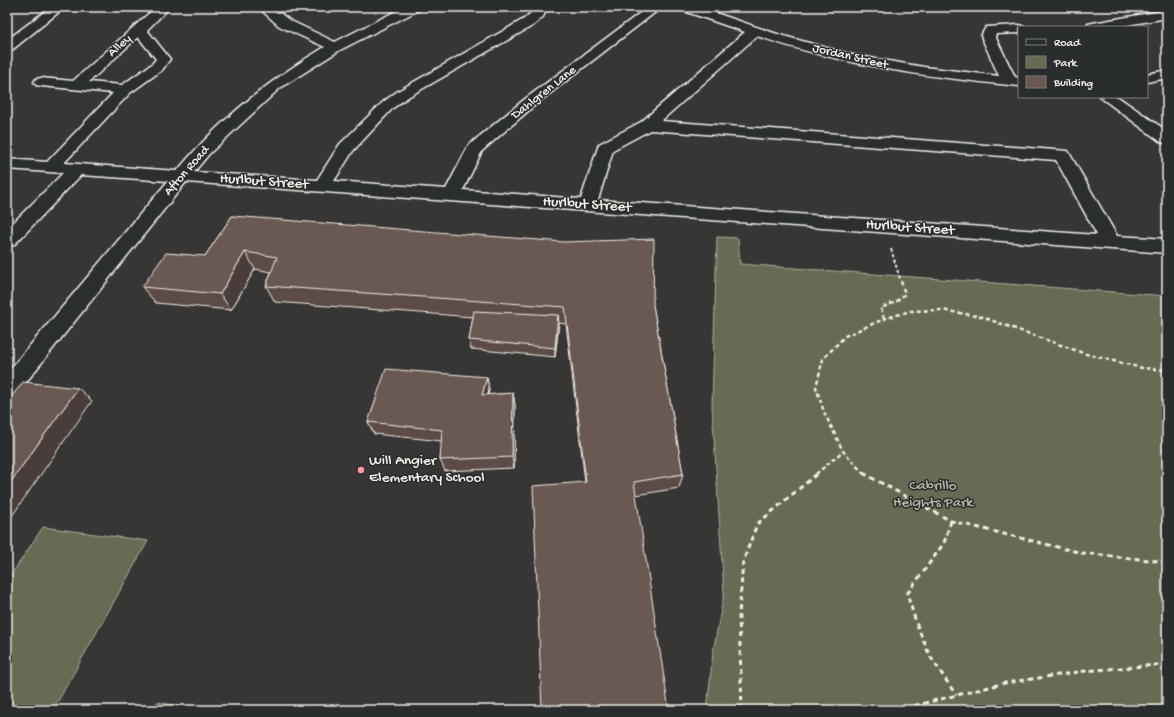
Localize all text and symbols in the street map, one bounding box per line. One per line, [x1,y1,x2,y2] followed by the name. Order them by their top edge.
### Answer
[1018,26,1148,98] legend
[105,31,135,60] street label: Alley
[1054,37,1081,51] text: Road
[811,41,891,73] street label: Jordan Street
[1053,57,1079,71] text: Park
[508,63,580,124] street label: Dahlgren Lane
[1053,77,1093,91] text: Building
[161,142,214,199] street label: Afton Road
[219,170,311,194] street label: Hurlbut Street
[542,193,634,217] street label: Hurlbut Street
[865,216,957,240] street label: Hurlbut Street
[369,452,485,487] place label: Will Angier Elementary School
[356,465,366,475] marker: Will Angier Elementary School
[893,477,974,512] park label: Cabrillo Heights Park

